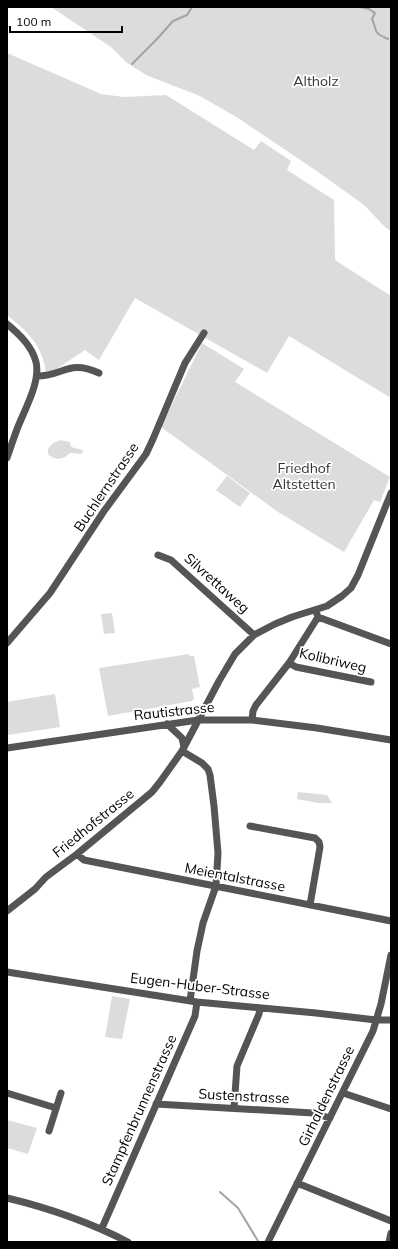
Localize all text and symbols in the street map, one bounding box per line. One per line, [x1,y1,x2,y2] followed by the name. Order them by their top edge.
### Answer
[10,8,122,34] scale bar
[16,14,51,29] text: 100 m
[293,72,339,90] park label: Altholz
[70,439,142,535] street label: Buchlernstrasse
[272,459,336,493] park label: Friedhof Altstetten
[181,549,253,617] street label: Silvrettaweg
[298,644,368,676] street label: Kolibriweg
[133,698,215,724] street label: Rautistrasse
[49,785,137,861] street label: Friedhofstrasse
[183,858,287,896] street label: Meientalstrasse
[129,969,271,1003] street label: Eugen-Huber-Strasse
[98,1032,180,1188] street label: Stampfenbrunnenstrasse
[294,1043,358,1149] street label: Girhaldenstrasse
[198,1085,290,1107] street label: Sustenstrasse

